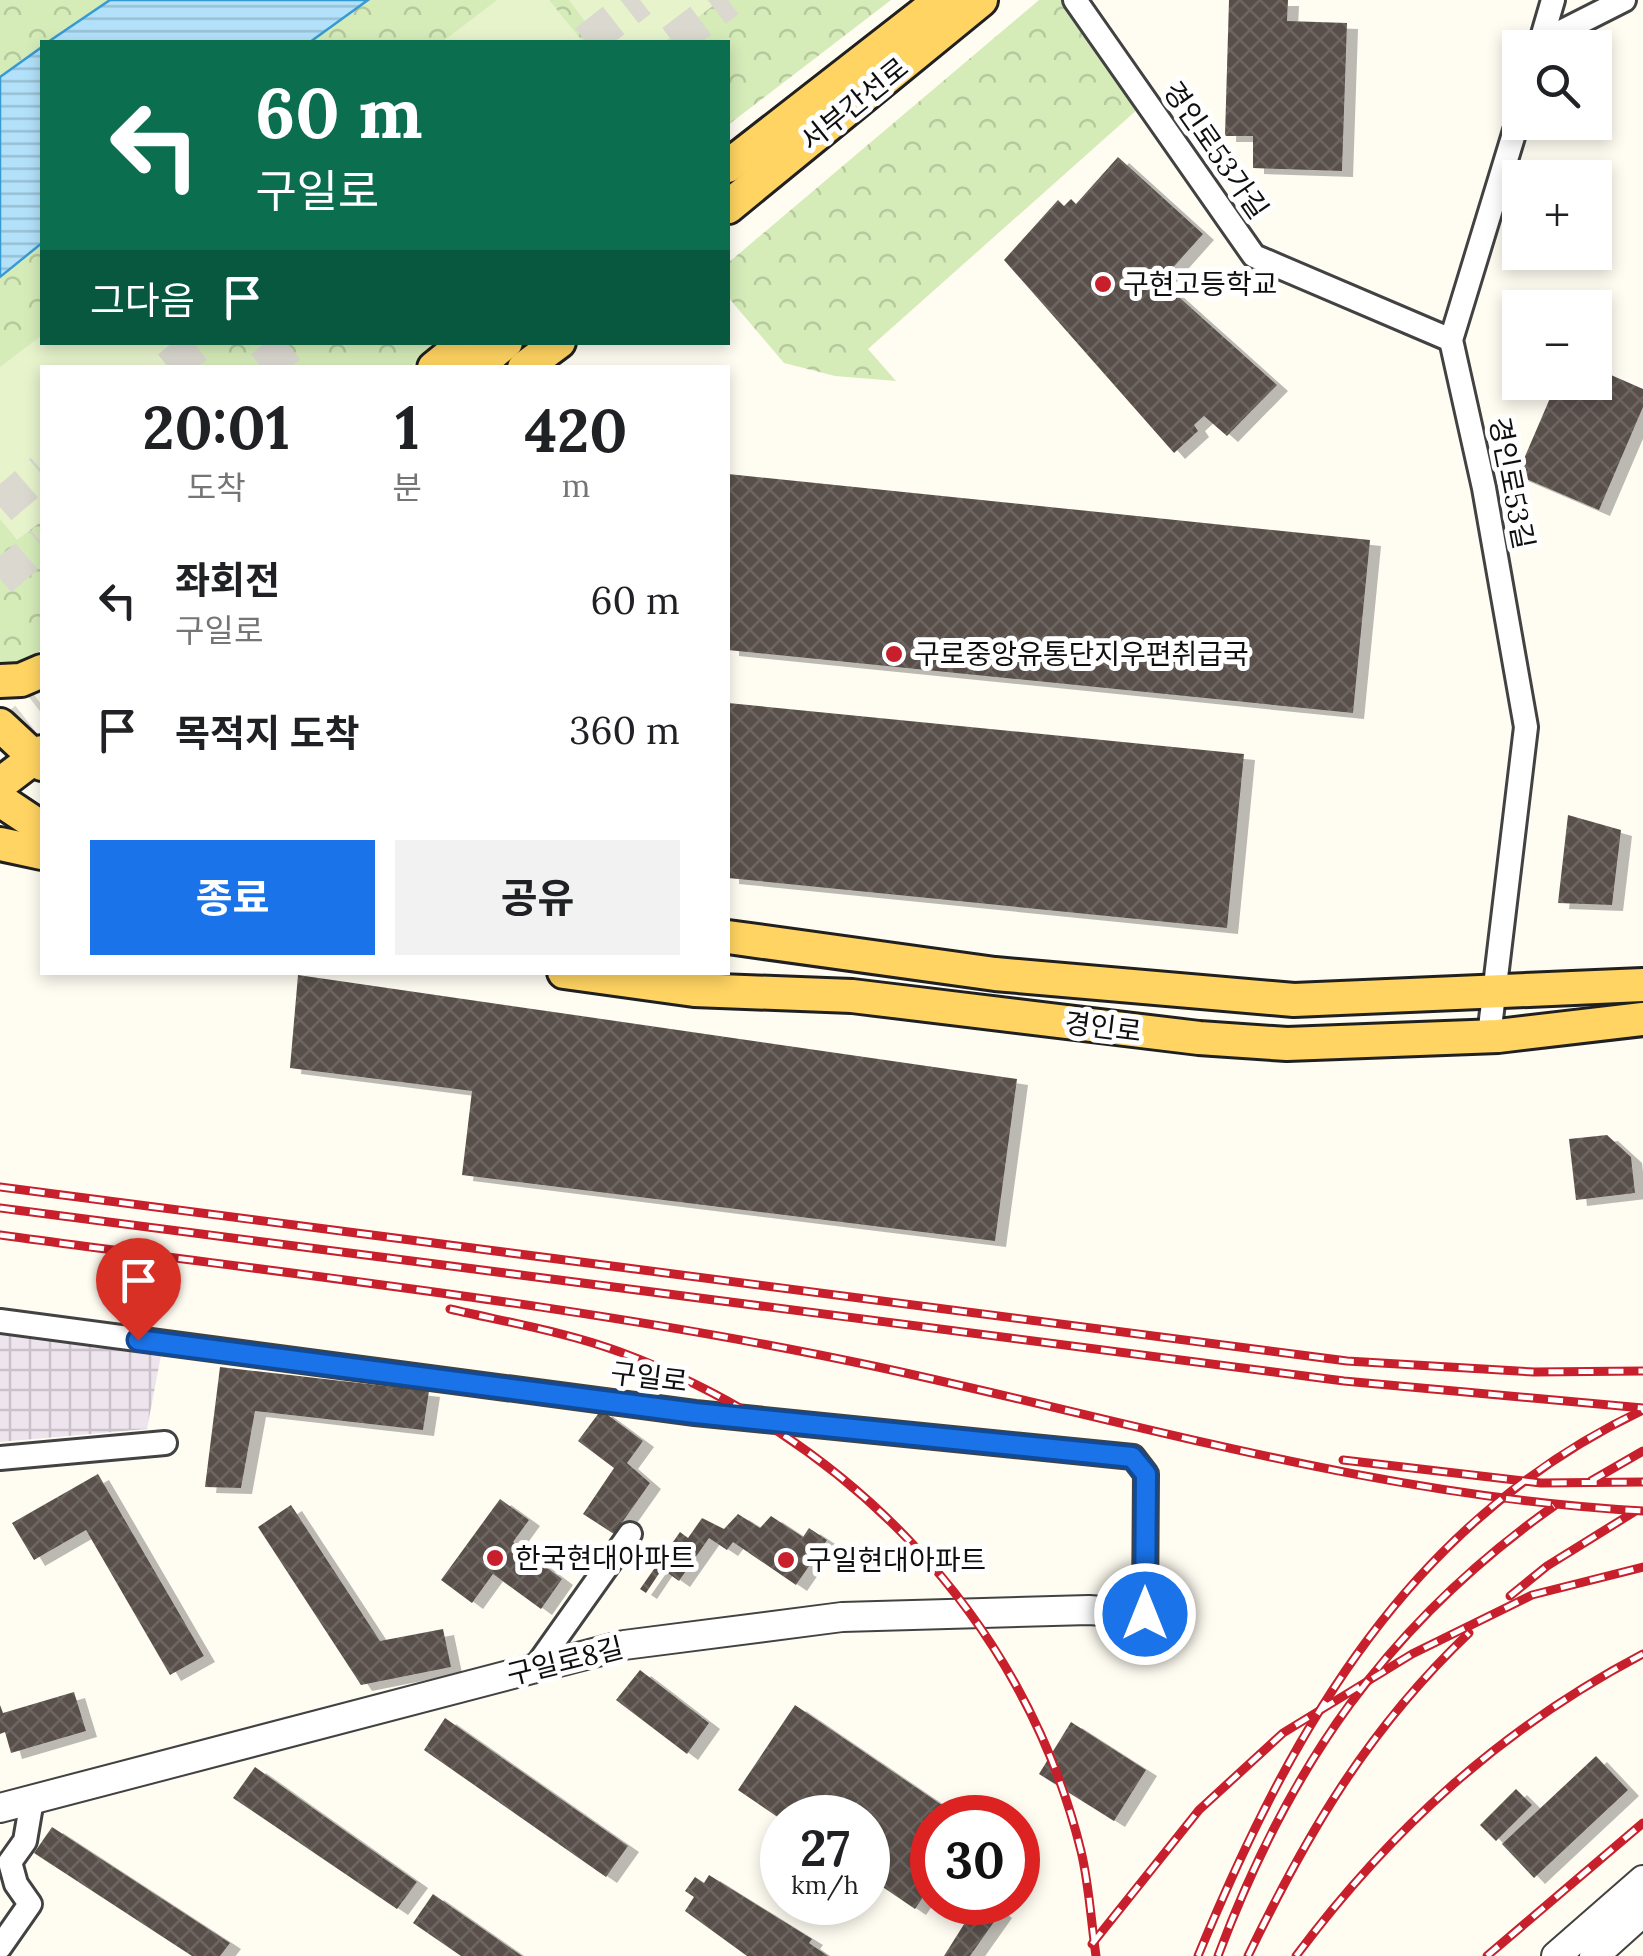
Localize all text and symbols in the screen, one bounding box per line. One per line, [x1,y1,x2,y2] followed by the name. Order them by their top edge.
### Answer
[1502,30,1612,400] map controls
[1502,30,1612,140] button: search
[793,49,915,159] street label: 서부간선로
[255,68,423,157] text: 60 m
[1155,74,1277,226] street label: 경인로53가길
[90,80,220,210] icon: left
[1502,160,1612,270] button: +
[255,162,379,219] text: 구일로
[1123,266,1278,302] place label: 구현고등학교
[215,270,270,325] icon: arrive
[1092,273,1114,295] marker: 구현고등학교
[90,276,195,324] text: 그다음
[1502,290,1612,400] button: −
[142,389,290,465] text: 20:01
[395,389,420,465] text: 1
[525,392,628,468] text: 420
[1482,414,1542,552] street label: 경인로53길
[562,465,590,506] text: m
[187,467,246,508] text: 도착
[393,467,422,508] text: 분
[175,556,280,604] text: 좌회전
[90,573,145,628] icon: left
[590,576,680,624] text: 60 m
[175,610,263,651] text: 구일로
[914,636,1249,672] place label: 구로중앙유통단지우편취급국
[883,643,905,665] marker: 구로중앙유통단지우편취급국
[90,703,145,758] icon: arrive
[569,706,680,754] text: 360 m
[175,709,360,757] text: 목적지 도착
[90,840,375,955] button: 종료
[395,840,680,955] button: 공유
[1062,1004,1144,1050] street label: 경인로
[96,1238,181,1341] pin
[111,1253,166,1308] icon: arrive
[608,1354,690,1400] street label: 구일로
[515,1540,695,1576] place label: 한국현대아파트
[806,1542,986,1578] place label: 구일현대아파트
[484,1547,506,1569] marker: 한국현대아파트
[775,1549,797,1571] marker: 구일현대아파트
[1093,1562,1197,1666] position arrow
[503,1629,627,1693] street label: 구일로8길
[910,1795,1040,1925] speed limit sign: 30
[800,1816,850,1880] text: 27
[791,1869,859,1901] text: km/h

